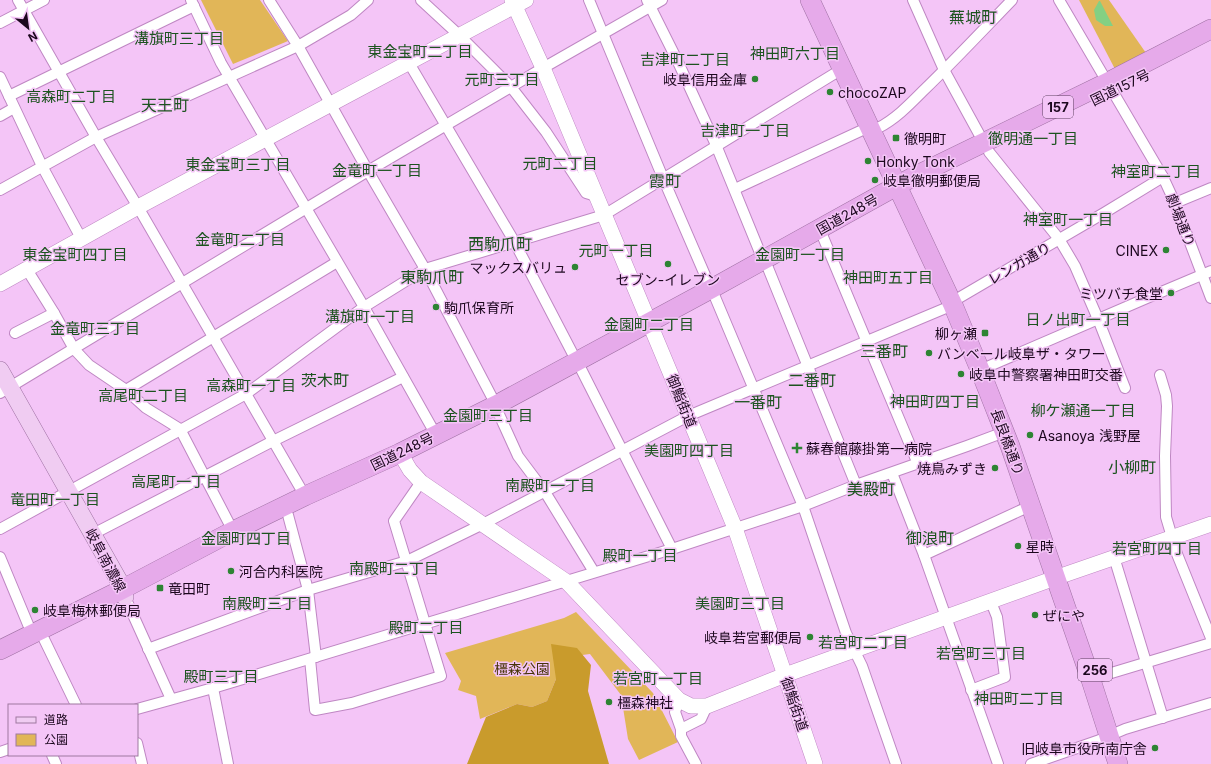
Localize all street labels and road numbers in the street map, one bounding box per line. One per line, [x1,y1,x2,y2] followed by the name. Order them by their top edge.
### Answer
[1087,65,1153,109] street label: 国道157号
[1043,96,1073,118] road number: 157
[813,190,881,238] street label: 国道248号
[1163,191,1199,249] street label: 劇場通り
[984,238,1054,288] street label: レンガ通り
[664,372,700,430] street label: 御鮨街道
[988,406,1028,478] street label: 長良橋通り
[368,428,436,474] street label: 国道248号
[82,525,130,595] street label: 岐阜南濃線
[1078,659,1112,681] road number: 256
[778,675,812,733] street label: 御鮨街道

